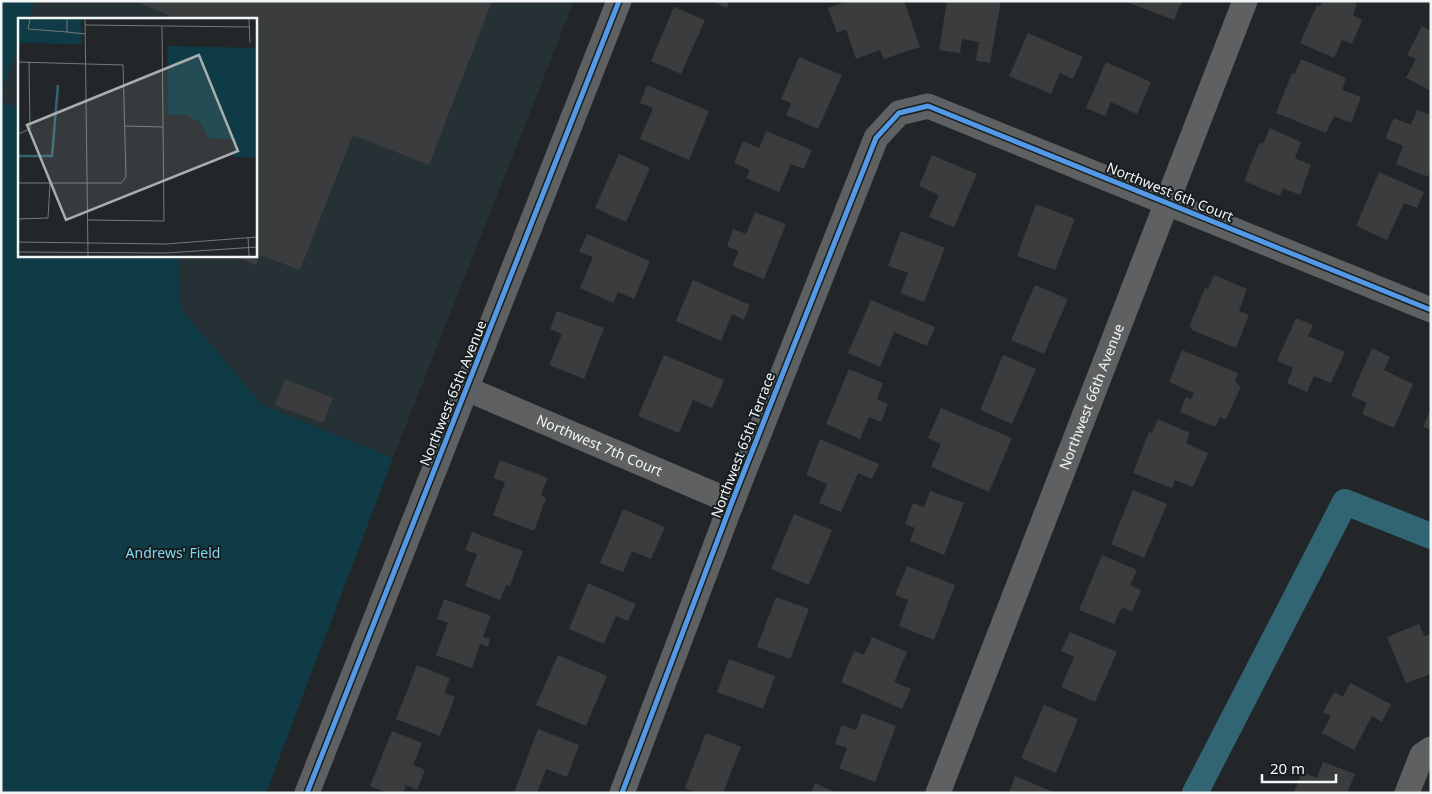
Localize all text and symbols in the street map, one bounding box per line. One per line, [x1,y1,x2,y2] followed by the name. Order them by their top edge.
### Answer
[18,18,256,256] inset map
[1104,157,1236,226] street label: Northwest 6th Court
[415,317,490,468] street label: Northwest 65th Avenue
[1054,320,1128,473] street label: Northwest 66th Avenue
[706,369,779,520] street label: Northwest 65th Terrace
[534,410,666,480] street label: Northwest 7th Court
[126,543,220,562] park label: Andrews' Field
[1262,752,1336,784] scale bar
[1270,758,1305,778] text: 20 m

